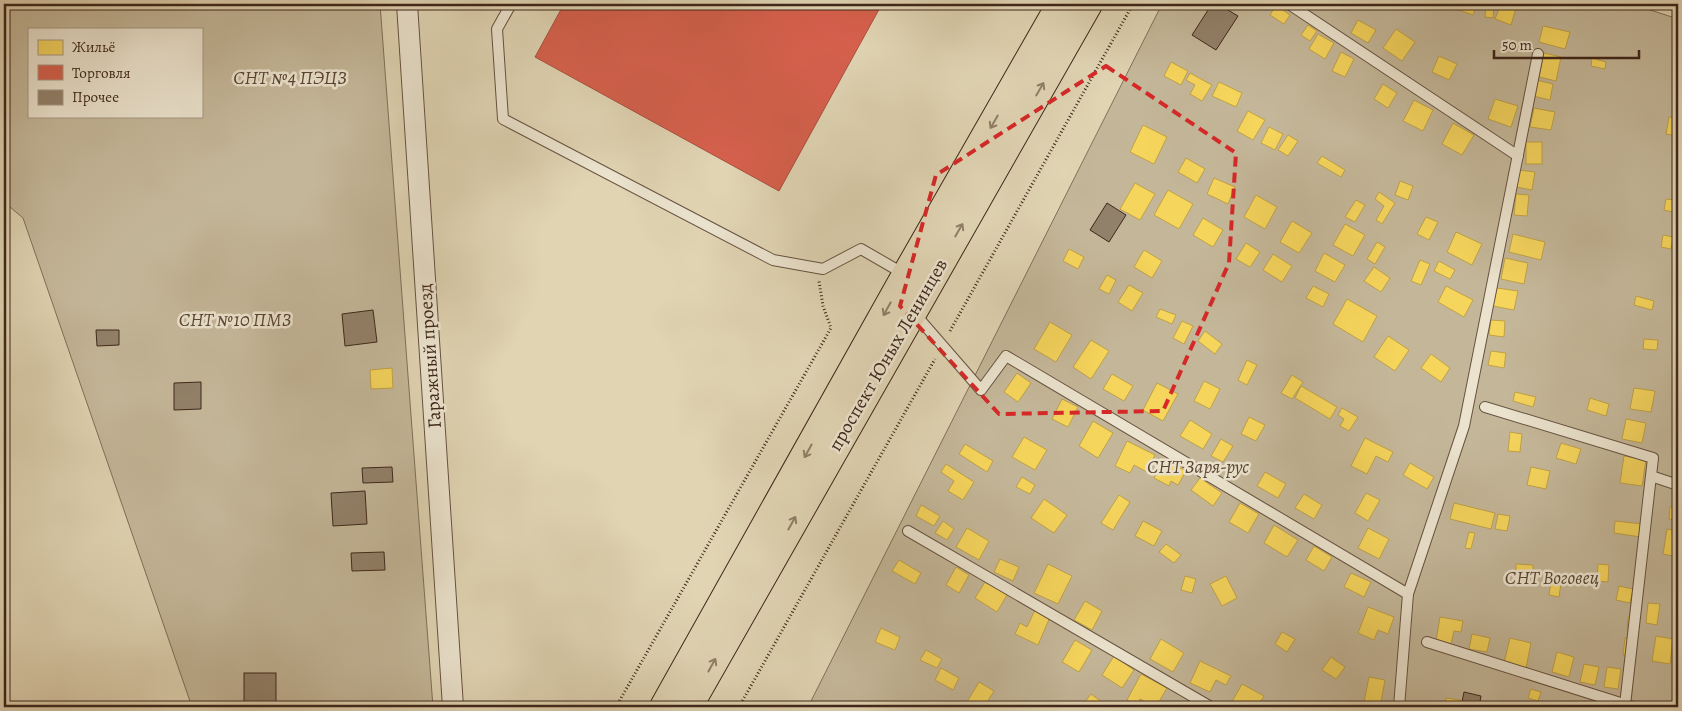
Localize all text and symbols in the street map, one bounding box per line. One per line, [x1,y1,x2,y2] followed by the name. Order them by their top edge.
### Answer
[28,28,202,118] legend
[1494,28,1640,60] scale bar
[1502,35,1532,55] text: 50 m
[72,37,115,57] text: Жильё
[72,63,130,83] text: Торговля
[233,65,347,91] park label: СНТ №4 ПЭЦЗ
[1035,82,1045,96] one-way arrow
[72,87,119,107] text: Прочее
[988,115,998,129] one-way arrow
[954,222,964,237] one-way arrow
[822,254,954,456] street label: проспект Юных Ленинцев
[412,283,448,429] street label: Гаражный проезд
[882,301,892,316] one-way arrow
[179,307,291,333] park label: СНТ №10 ПМЗ
[803,443,813,458] one-way arrow
[1147,454,1249,480] park label: СНТ Заря-рус
[787,516,797,531] one-way arrow
[1505,565,1599,591] park label: СНТ Воговец
[707,657,717,672] one-way arrow

